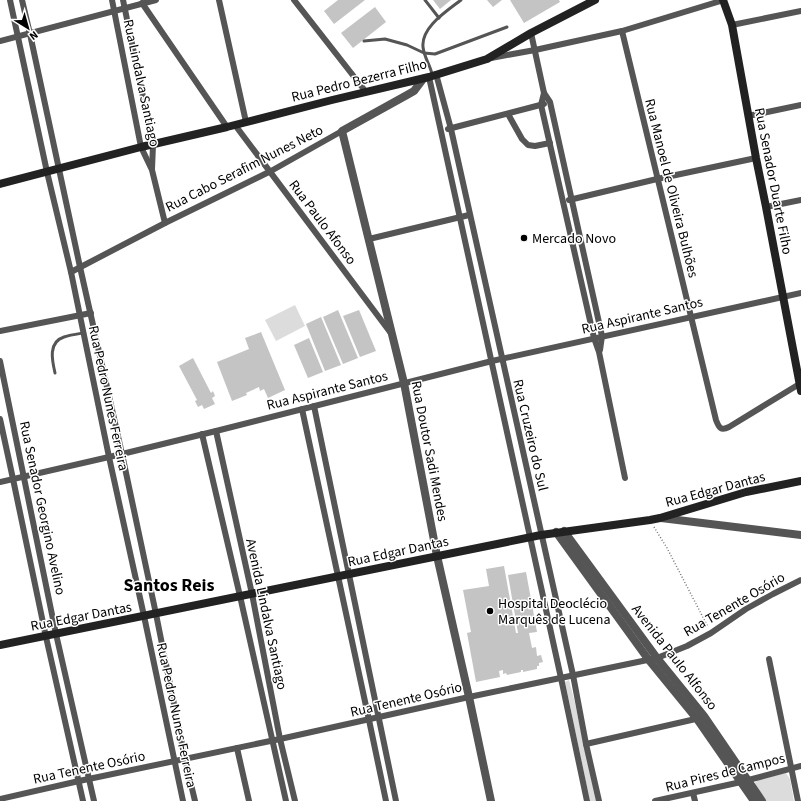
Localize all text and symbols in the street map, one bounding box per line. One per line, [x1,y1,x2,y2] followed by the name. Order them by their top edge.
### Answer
[8,8,48,48] north arrow
[118,18,164,149] street label: Rua Lindalva Santiago
[26,27,41,44] text: N
[289,54,429,108] street label: Rua Pedro Bezerra Filho
[639,97,703,280] street label: Rua Manoel de Oliveira Bulhões
[749,106,797,256] street label: Rua Senador Duarte Filho
[162,120,327,217] street label: Rua Cabo Serafim Nunes Neto
[284,176,361,269] street label: Rua Paulo Afonso
[532,229,616,249] place label: Mercado Novo
[519,233,529,243] marker: Mercado Novo
[580,292,705,340] street label: Rua Aspirante Santos
[83,324,133,473] street label: Rua Pedro Nunes Ferreira
[265,366,390,416] street label: Rua Aspirante Santos
[507,377,553,493] street label: Rua Cruzeiro do Sul
[406,379,452,523] street label: Rua Doutor Sadi Mendes
[14,419,70,597] street label: Rua Senador Georgino Avelino
[663,467,768,513] street label: Rua Edgar Dantas
[346,531,451,572] street label: Rua Edgar Dantas
[240,537,292,692] street label: Avenida Lindalva Santiago
[680,568,789,642] street label: Rua Tenente Osório
[124,573,214,598] district label: Santos Reis
[498,594,611,630] place label: Hospital Deoclécio Marquês de Lucena
[29,597,134,637] street label: Rua Edgar Dantas
[626,600,722,715] street label: Avenida Paulo Alfonso
[485,606,495,616] marker: Hospital Deoclécio Marquês de Lucena
[151,641,201,790] street label: Rua Pedro Nunes Ferreira
[348,677,464,723] street label: Rua Tenente Osório
[31,746,147,790] street label: Rua Tenente Osório
[663,748,787,797] street label: Rua Pires de Campos

